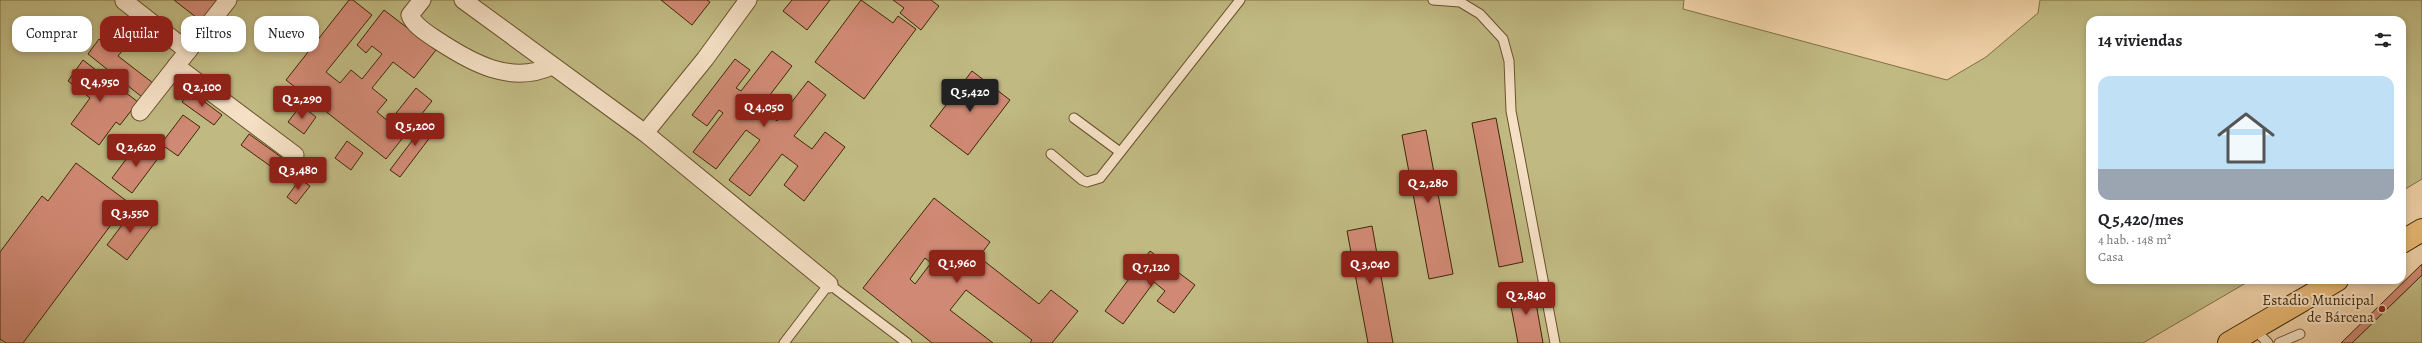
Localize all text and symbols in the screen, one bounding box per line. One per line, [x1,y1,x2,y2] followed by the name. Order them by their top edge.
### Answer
[12,16,92,52] chip: Comprar
[100,16,173,52] chip: Alquilar
[181,16,246,52] chip: Filtros
[254,16,319,52] chip: Nuevo
[2098,29,2183,52] text: 14 viviendas
[2372,29,2394,51] icon: filters
[63,69,137,103] pin: Q 4,950
[81,73,119,90] text: Q 4,950
[165,74,239,108] pin: Q 2,100
[183,78,221,95] text: Q 2,100
[933,79,1007,113] pin: Q 5,420
[950,83,990,100] text: Q 5,420
[265,86,339,120] pin: Q 2,290
[282,90,322,107] text: Q 2,290
[727,94,801,128] pin: Q 4,050
[744,98,784,115] text: Q 4,050
[2210,102,2282,174] icon: home
[378,113,452,147] pin: Q 5,200
[395,117,435,134] text: Q 5,200
[99,134,173,168] pin: Q 2,620
[116,138,156,155] text: Q 2,620
[261,157,335,191] pin: Q 3,480
[278,161,318,178] text: Q 3,480
[1391,170,1465,204] pin: Q 2,280
[1408,174,1448,191] text: Q 2,280
[93,200,167,234] pin: Q 3,550
[111,204,149,221] text: Q 3,550
[2098,208,2184,231] text: Q 5,420/mes
[2098,231,2171,248] text: 4 hab. · 148 m²
[2098,248,2123,265] text: Casa
[920,250,994,284] pin: Q 1,960
[1333,251,1407,285] pin: Q 3,040
[938,254,976,271] text: Q 1,960
[1114,254,1188,288] pin: Q 7,120
[1350,255,1390,272] text: Q 3,040
[1132,258,1170,275] text: Q 7,120
[1489,282,1563,316] pin: Q 2,840
[1506,286,1546,303] text: Q 2,840
[2262,290,2374,327] place label: Estadio Municipal de Bárcena
[2377,304,2387,314] marker: Estadio Municipal de Bárcena

